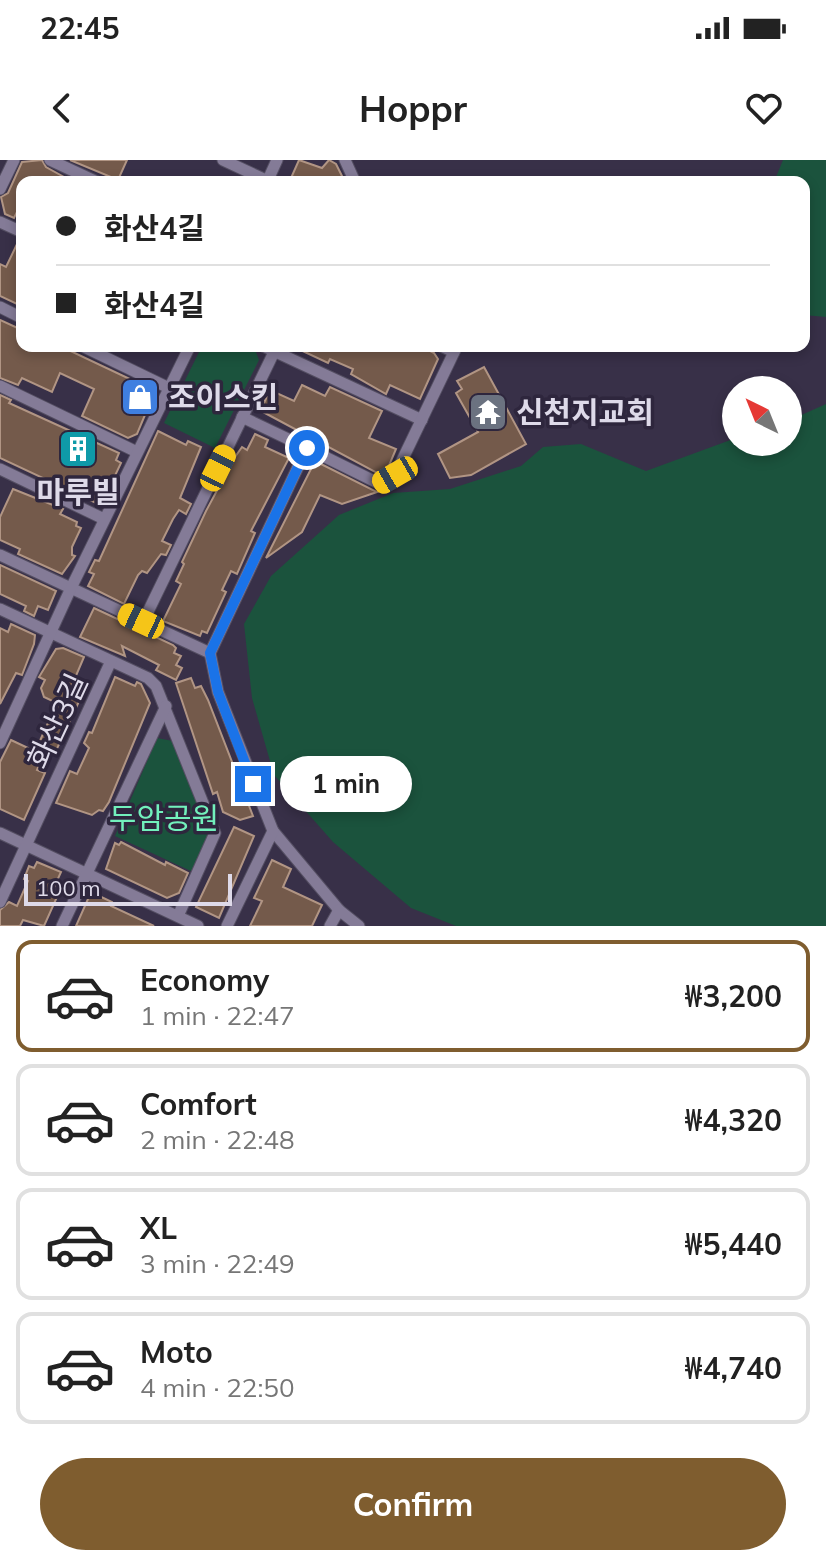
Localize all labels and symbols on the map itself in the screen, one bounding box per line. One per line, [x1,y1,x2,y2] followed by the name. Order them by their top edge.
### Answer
[119,376,161,418] shop icon: 조이스킨
[722,376,802,456] north arrow
[168,378,278,416] place label: 조이스킨
[467,391,509,433] temple icon: 신천지교회
[516,393,654,431] place label: 신천지교회
[57,428,99,470] building icon: 마루빌
[289,430,325,466] route start
[197,441,239,495] car
[368,453,422,497] car
[37,473,119,511] place label: 마루빌
[114,600,168,642] car
[18,667,96,775] street label: 화산3길
[281,756,413,812] callout: 1 min
[235,766,271,802] route end
[109,799,219,837] park label: 두암공원
[24,870,232,906] scale bar

